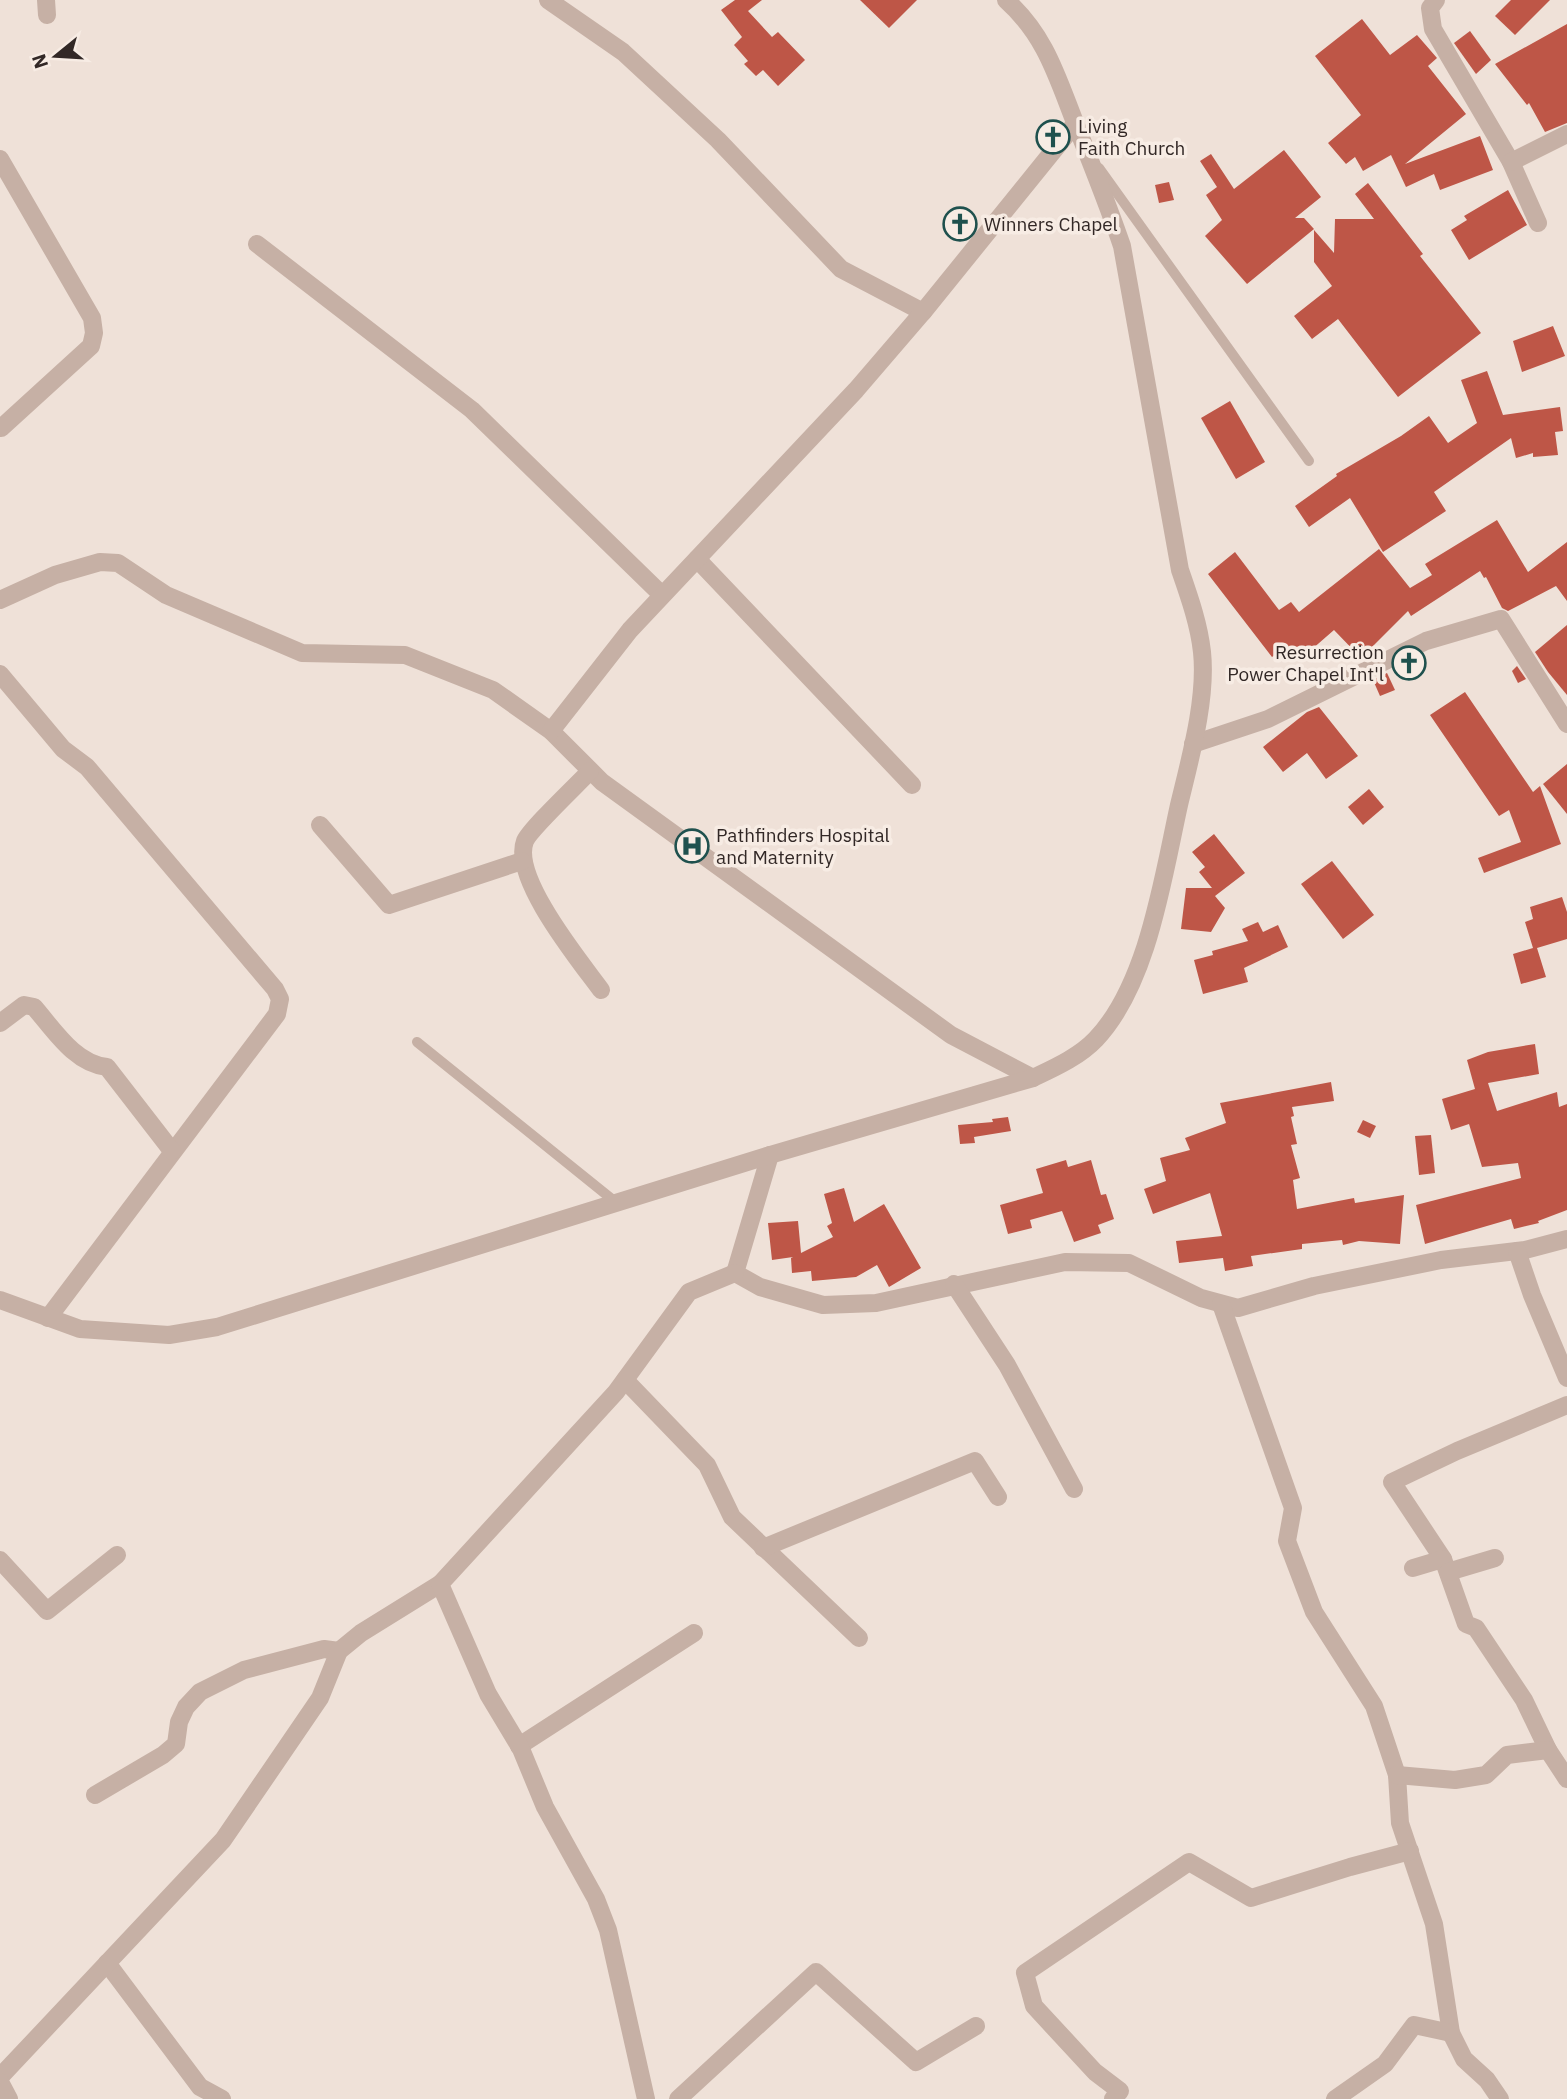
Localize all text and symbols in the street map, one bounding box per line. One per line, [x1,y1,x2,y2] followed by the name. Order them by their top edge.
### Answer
[21,21,91,91] north arrow
[26,51,53,72] text: N
[1078,114,1185,160] place label: Living Faith Church
[1034,118,1072,156] church icon: Living Faith Church
[941,205,979,243] church icon: Winners Chapel
[984,212,1118,236] place label: Winners Chapel
[1227,640,1384,686] place label: Resurrection Power Chapel Int'l
[1390,644,1428,682] church icon: Resurrection Power Chapel Int'l
[716,823,890,869] place label: Pathfinders Hospital and Maternity
[673,827,711,865] hospital icon: Pathfinders Hospital and Maternity

